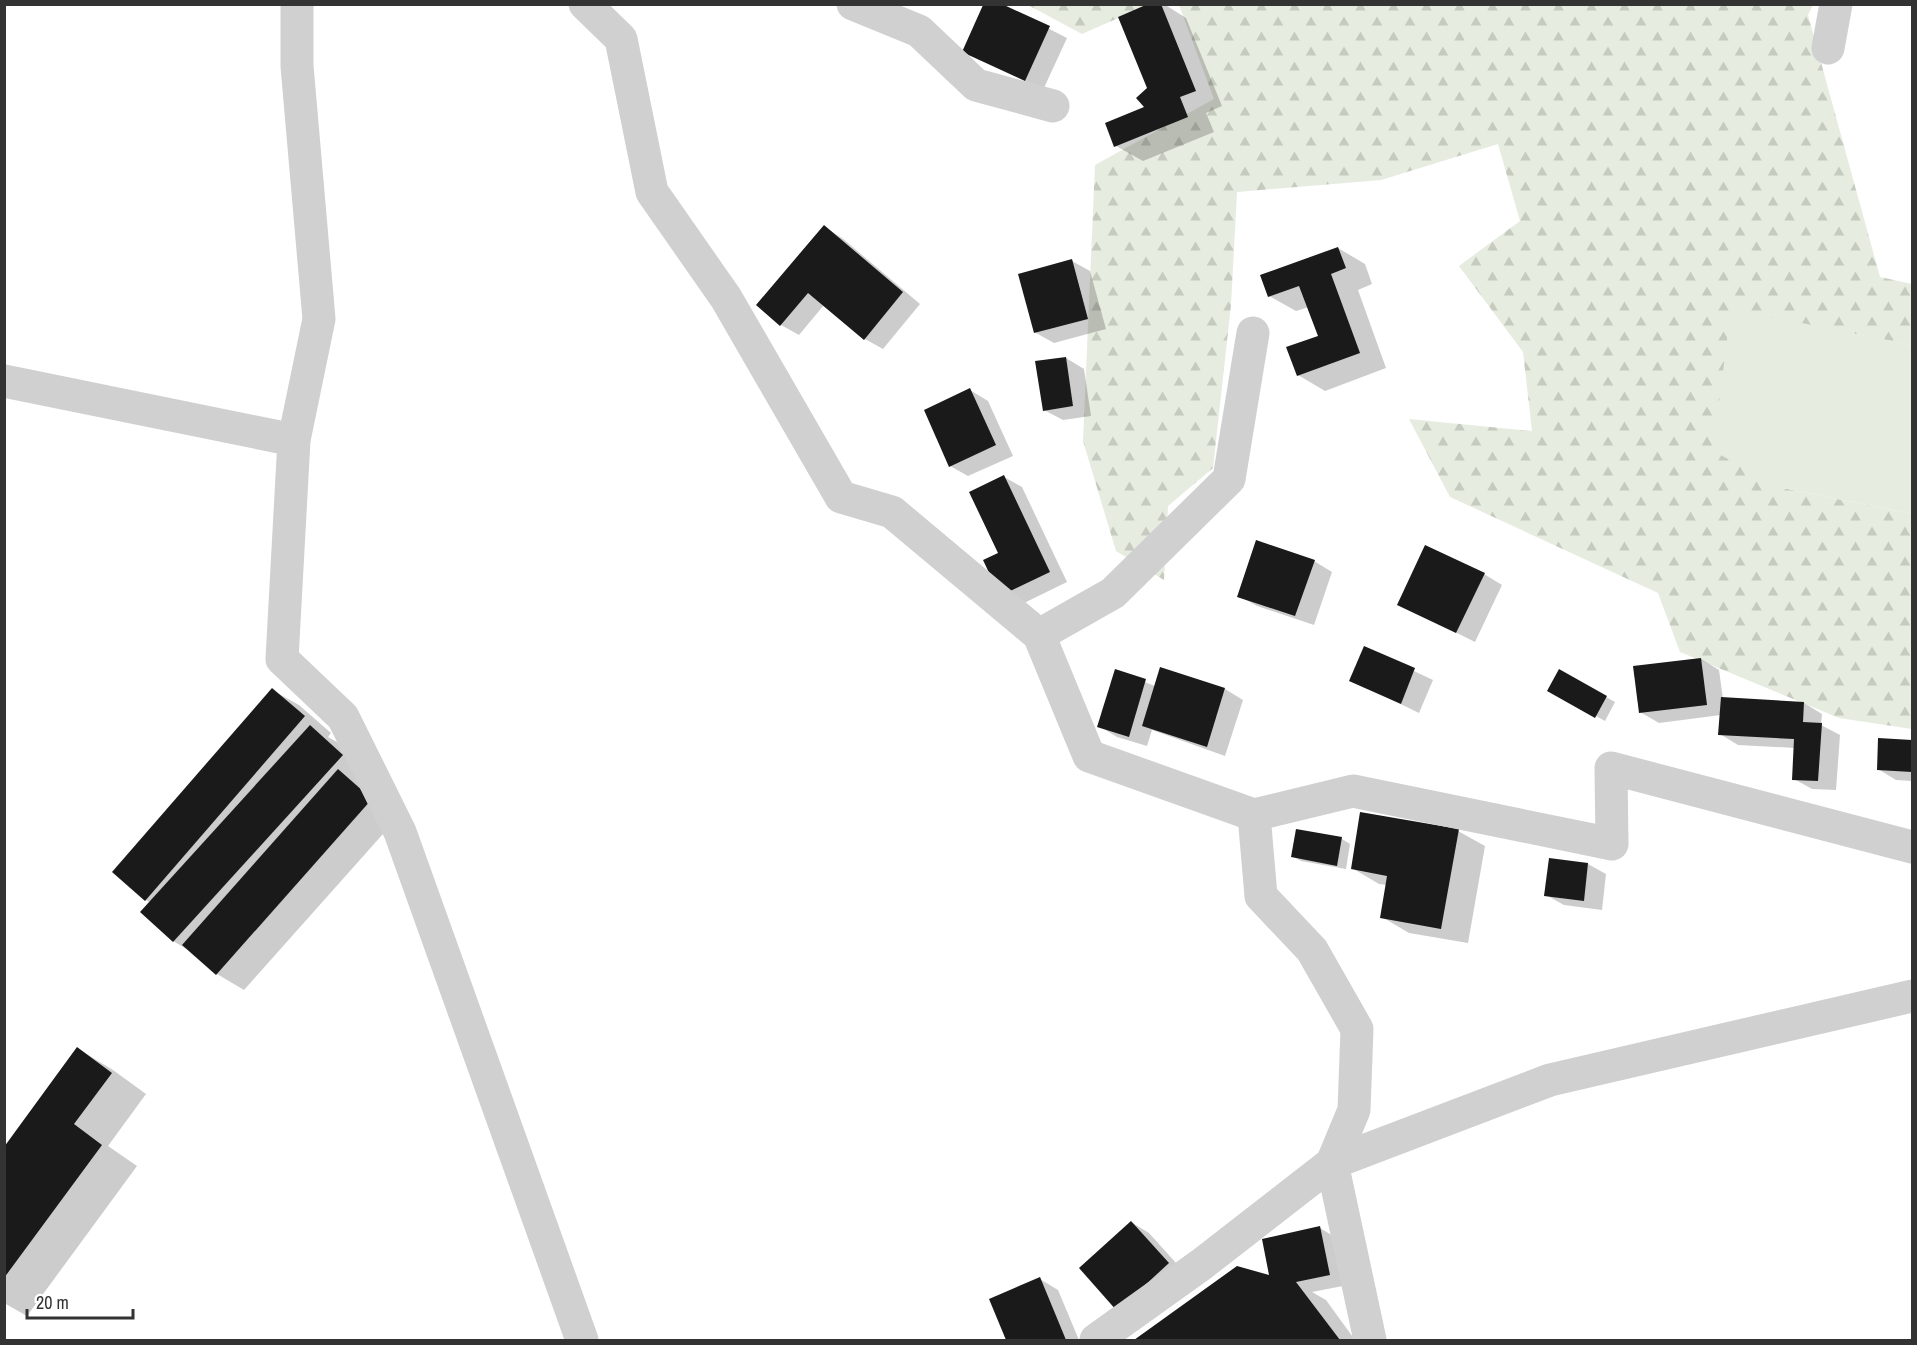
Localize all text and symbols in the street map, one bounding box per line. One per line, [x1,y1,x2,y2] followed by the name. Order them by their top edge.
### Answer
[27,1282,134,1320] scale bar
[36,1290,69,1315] text: 20 m

